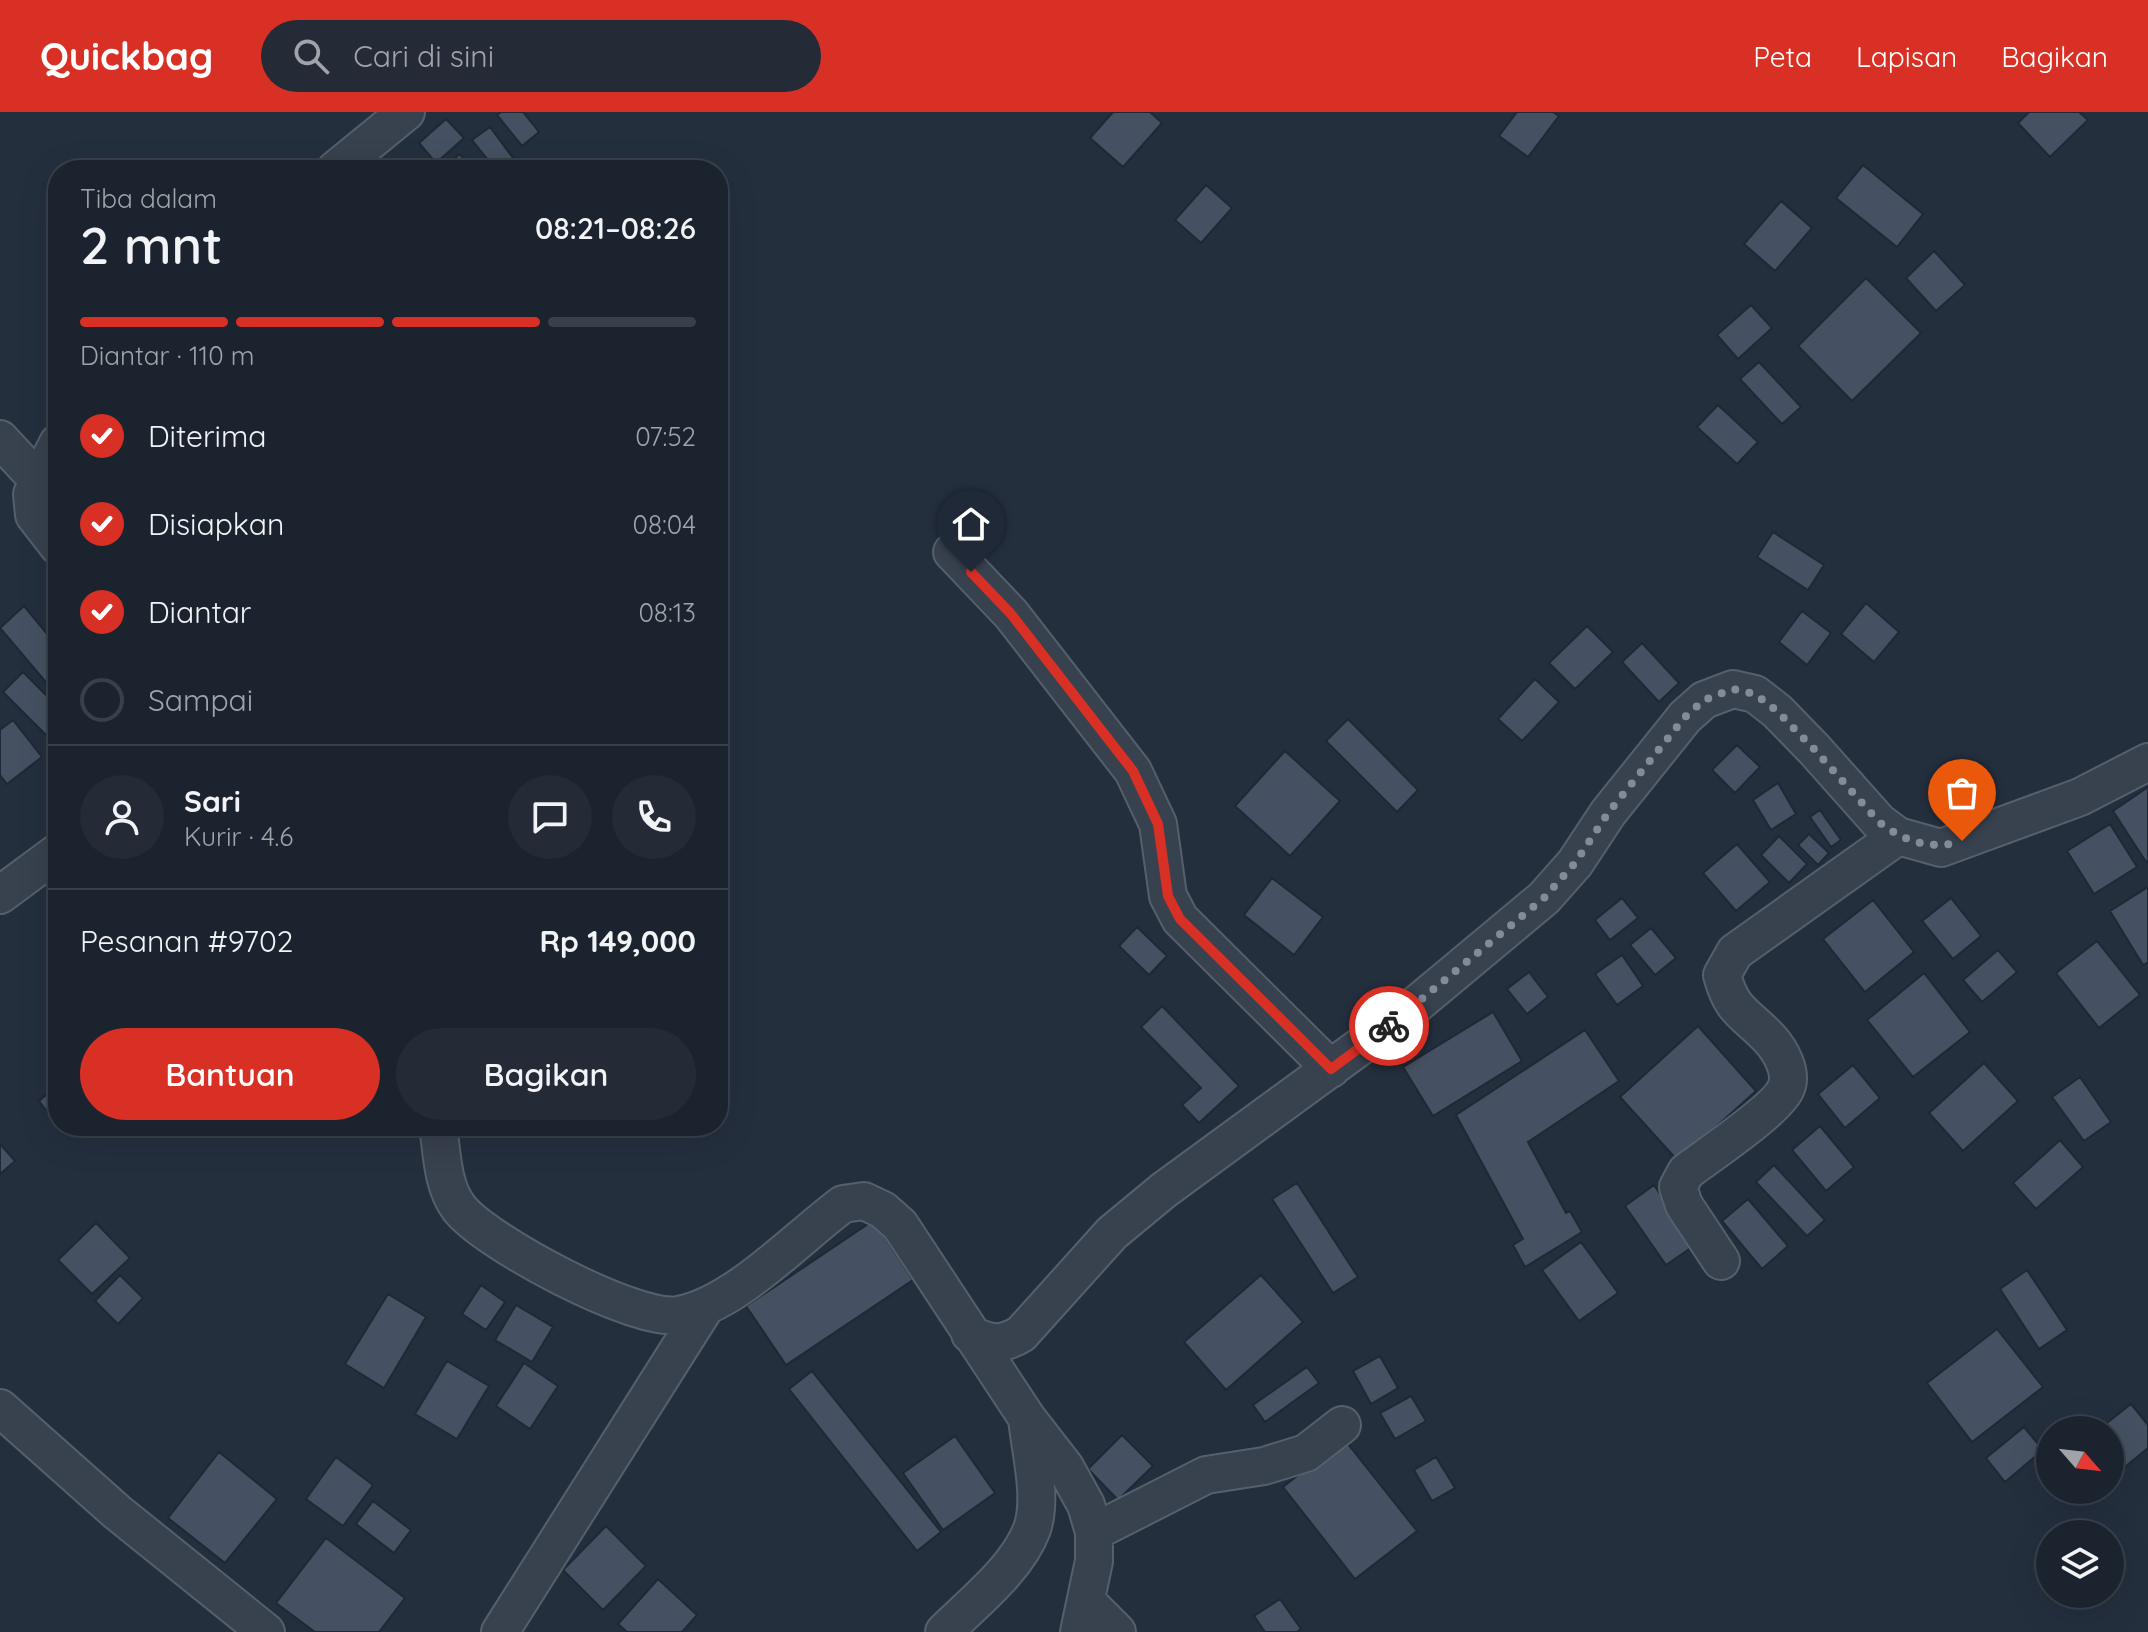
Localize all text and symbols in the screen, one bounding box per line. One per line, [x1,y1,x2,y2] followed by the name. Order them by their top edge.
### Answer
[261,20,821,92] search box
[40,32,213,80] text: Quickbag
[289,34,333,78] icon: search
[353,37,494,75] text: Cari di sini
[1753,39,1812,74] text: Peta
[1856,39,1957,74] text: Lapisan
[2001,39,2108,74] text: Bagikan
[80,182,217,215] text: Tiba dalam
[535,209,696,247] text: 08:21–08:26
[80,212,222,277] text: 2 mnt
[80,339,254,372] text: Diantar · 110 m
[80,414,124,458] icon: check
[148,417,266,455] text: Diterima
[635,420,696,453] text: 07:52
[937,490,1005,572] pin
[80,502,124,546] icon: check
[949,502,993,546] icon: home
[148,505,284,543] text: Disiapkan
[632,508,696,541] text: 08:04
[80,590,124,634] icon: check
[148,593,251,631] text: Diantar
[638,596,696,629] text: 08:13
[148,681,253,719] text: Sampai
[1928,759,1996,841] pin
[1940,771,1984,815] icon: bag
[80,775,164,859] button: person
[508,775,592,859] button: chat
[612,775,696,859] button: phone
[184,782,241,820] text: Sari
[184,820,293,853] text: Kurir · 4.6
[80,922,293,960] text: Pesanan #9702
[539,922,696,960] text: Rp 149,000
[1349,986,1429,1066] courier
[1367,1004,1411,1048] icon: bike
[80,1028,380,1120] button: Bantuan
[396,1028,696,1120] button: Bagikan
[2036,1416,2124,1504] north arrow
[2036,1416,2124,1608] map controls
[2036,1520,2124,1608] button: layers

